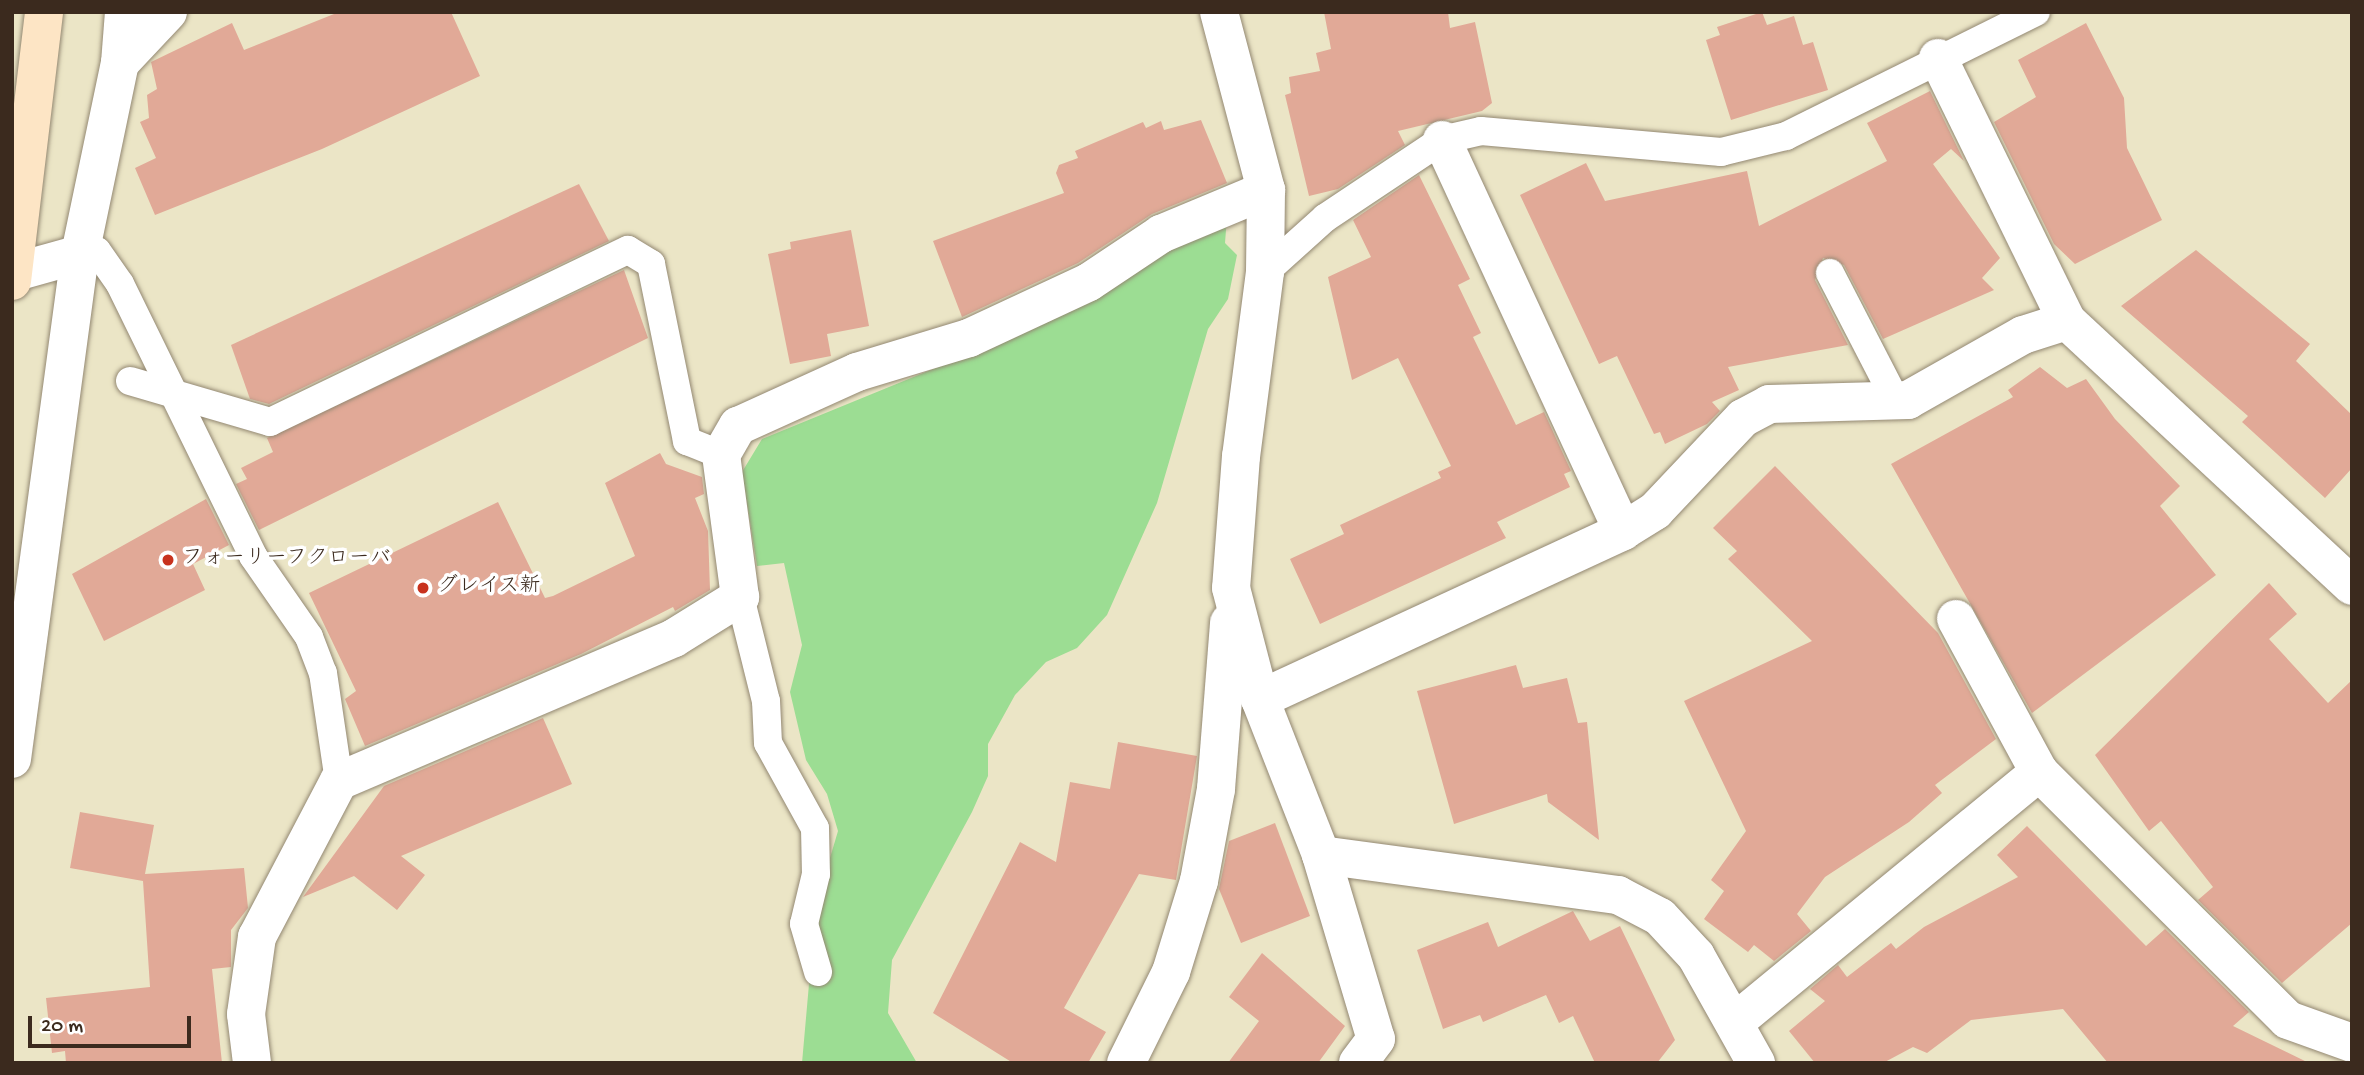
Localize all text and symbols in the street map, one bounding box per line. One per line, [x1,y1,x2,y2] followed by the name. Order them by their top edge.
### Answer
[182,547,392,573] place label: フォーリーフクローバ
[160,552,176,568] marker: フォーリーフクローバ
[437,575,542,601] place label: グレイス新
[415,580,431,596] marker: グレイス新
[32,1002,194,1046] scale bar
[41,1015,83,1040] text: 20 m

